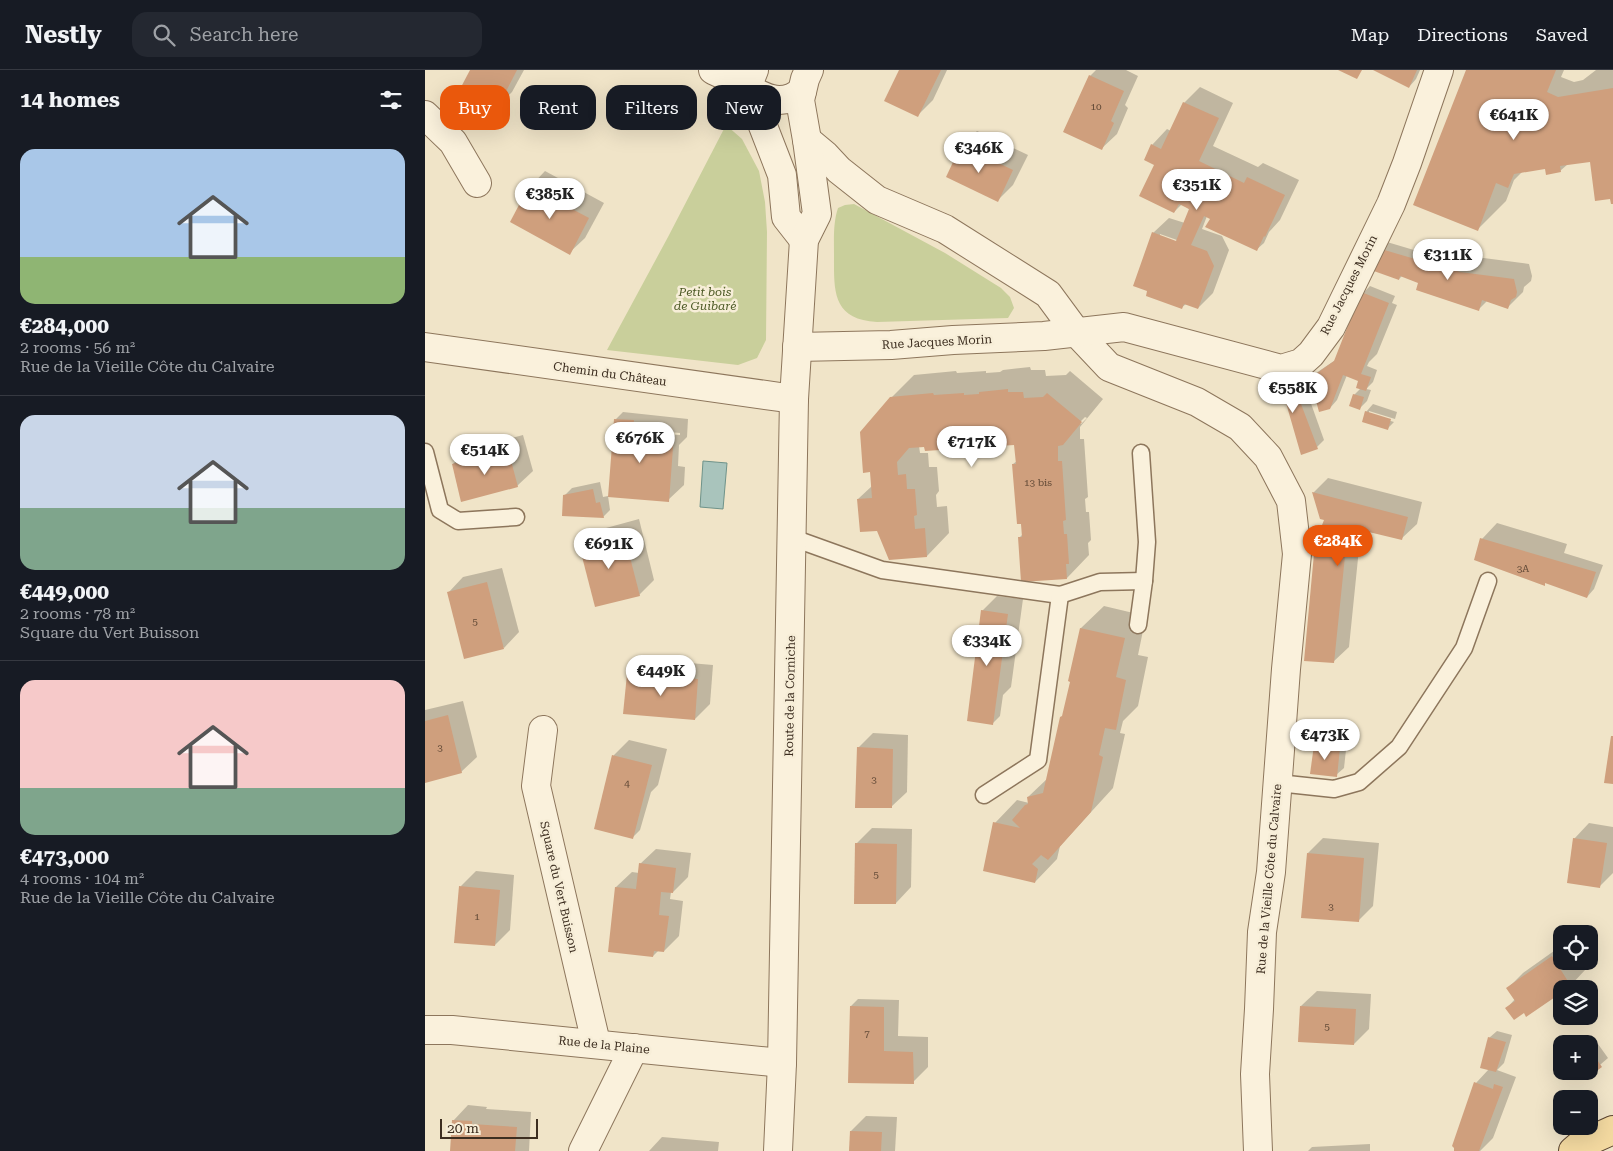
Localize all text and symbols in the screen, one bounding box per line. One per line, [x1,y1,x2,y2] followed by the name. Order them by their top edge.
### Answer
[132,12,482,57] search box
[25,21,102,49] text: Nestly
[150,21,178,49] icon: search
[190,23,299,46] text: Search here
[1351,24,1389,45] text: Map
[1417,24,1508,45] text: Directions
[1536,24,1588,45] text: Saved
[440,85,510,130] chip: Buy
[520,85,596,130] chip: Rent
[606,85,697,130] chip: Filters
[707,85,781,130] chip: New
[377,86,405,114] icon: filters
[20,88,120,112] text: 14 homes
[1479,98,1549,141] pin: €641K
[1090,101,1102,112] house number: 10
[1490,105,1538,124] text: €641K
[944,132,1014,174] pin: €346K
[955,138,1003,157] text: €346K
[1162,168,1232,211] pin: €351K
[1173,175,1221,194] text: €351K
[515,178,585,220] pin: €385K
[168,182,258,272] icon: home
[526,184,574,203] text: €385K
[1318,232,1380,337] street label: Rue Jacques Morin
[1413,238,1483,281] pin: €311K
[1424,245,1472,264] text: €311K
[674,285,736,313] park label: Petit bois de Guibaré
[20,314,109,338] text: €284,000
[881,332,993,352] street label: Rue Jacques Morin
[20,338,135,357] text: 2 rooms · 56 m²
[20,357,275,376] text: Rue de la Vieille Côte du Calvaire
[552,359,668,389] street label: Chemin du Château
[1258,372,1328,414] pin: €558K
[1269,378,1317,397] text: €558K
[605,422,675,464] pin: €676K
[937,426,1007,468] pin: €717K
[616,428,664,447] text: €676K
[948,432,996,451] text: €717K
[450,434,520,476] pin: €514K
[461,440,509,459] text: €514K
[168,447,258,537] icon: home
[1024,477,1052,488] house number: 13 bis
[1303,524,1373,567] pin: €284K
[574,528,644,570] pin: €691K
[1314,531,1362,550] text: €284K
[585,534,633,553] text: €691K
[1517,563,1529,574] house number: 3A
[20,580,109,604] text: €449,000
[20,604,135,623] text: 2 rooms · 78 m²
[472,616,478,627] house number: 5
[20,623,199,642] text: Square du Vert Buisson
[952,624,1022,667] pin: €334K
[963,631,1011,650] text: €334K
[782,635,798,757] street label: Route de la Corniche
[626,654,696,697] pin: €449K
[637,661,685,680] text: €449K
[168,712,258,802] icon: home
[1290,718,1360,761] pin: €473K
[1301,725,1349,744] text: €473K
[437,742,443,753] house number: 3
[871,774,877,785] house number: 3
[624,778,630,789] house number: 4
[1254,783,1284,975] street label: Rue de la Vieille Côte du Calvaire
[537,820,581,954] street label: Square du Vert Buisson
[20,845,109,869] text: €473,000
[20,869,144,888] text: 4 rooms · 104 m²
[873,869,879,880] house number: 5
[20,888,275,907] text: Rue de la Vieille Côte du Calvaire
[1328,901,1334,912] house number: 3
[474,911,480,922] house number: 1
[1553,925,1598,1135] map controls
[1553,925,1598,970] button: locate
[1553,980,1598,1025] button: layers
[1324,1021,1330,1032] house number: 5
[864,1028,870,1039] house number: 7
[558,1033,651,1057] street label: Rue de la Plaine
[1553,1035,1598,1080] button: +
[1553,1090,1598,1135] button: −
[440,1116,537,1139] scale bar
[447,1120,479,1136] text: 20 m

